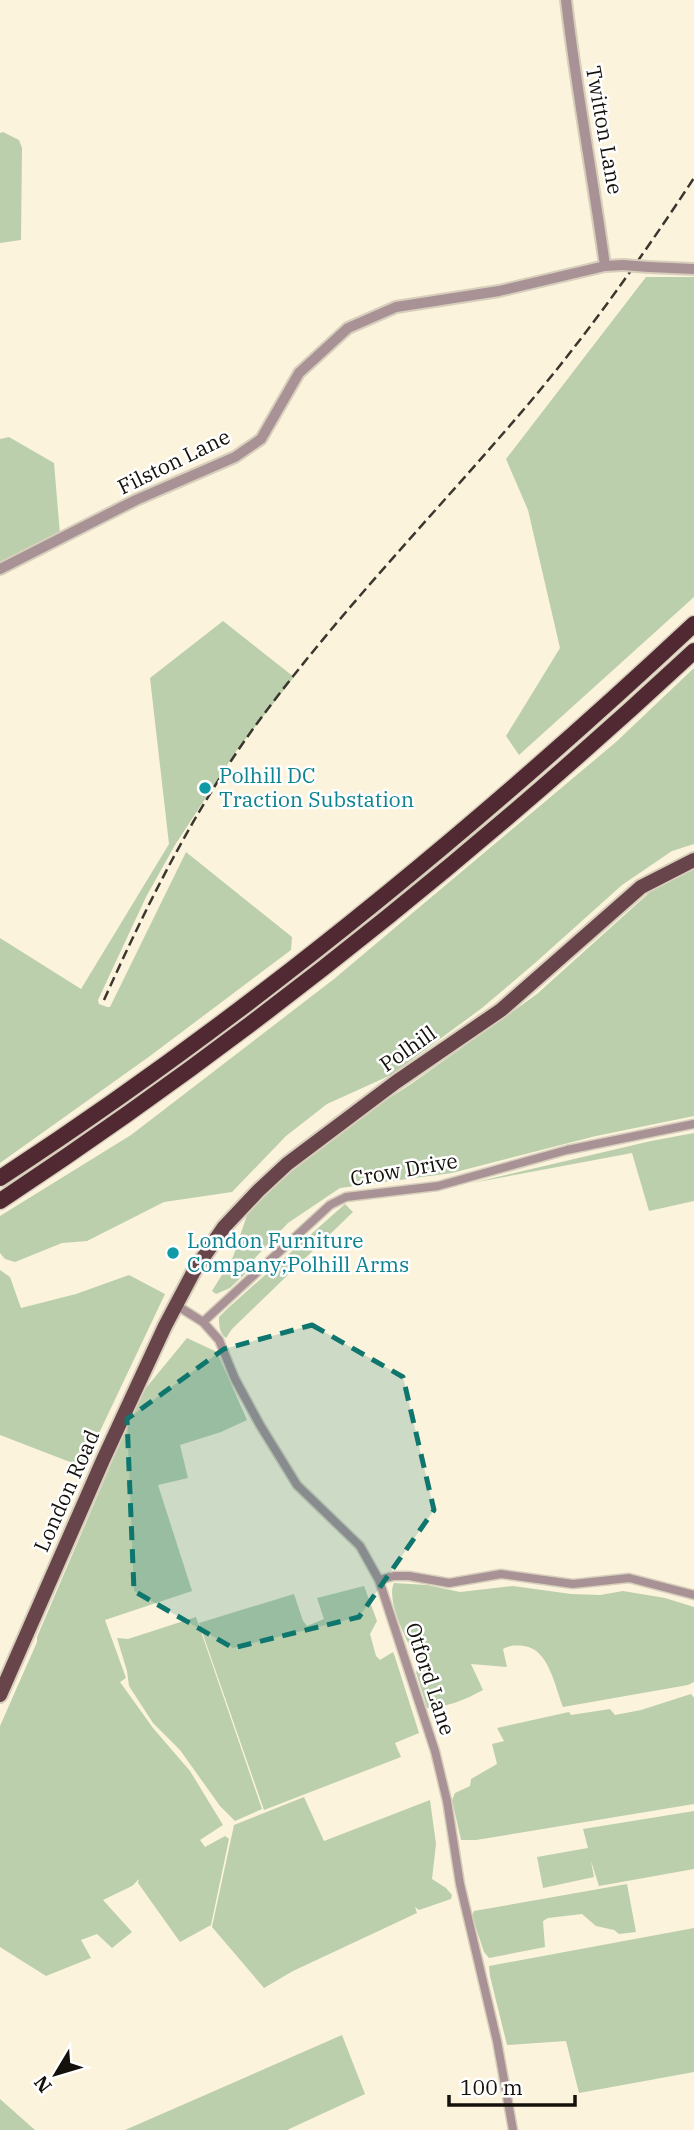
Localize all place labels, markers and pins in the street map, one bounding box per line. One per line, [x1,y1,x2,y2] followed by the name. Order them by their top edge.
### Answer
[219,761,414,813] place label: Polhill DC Traction Substation
[197,780,213,796] marker: Polhill DC Traction Substation
[187,1226,409,1278] place label: London Furniture Company;Polhill Arms
[165,1245,181,1261] marker: London Furniture Company;Polhill Arms

